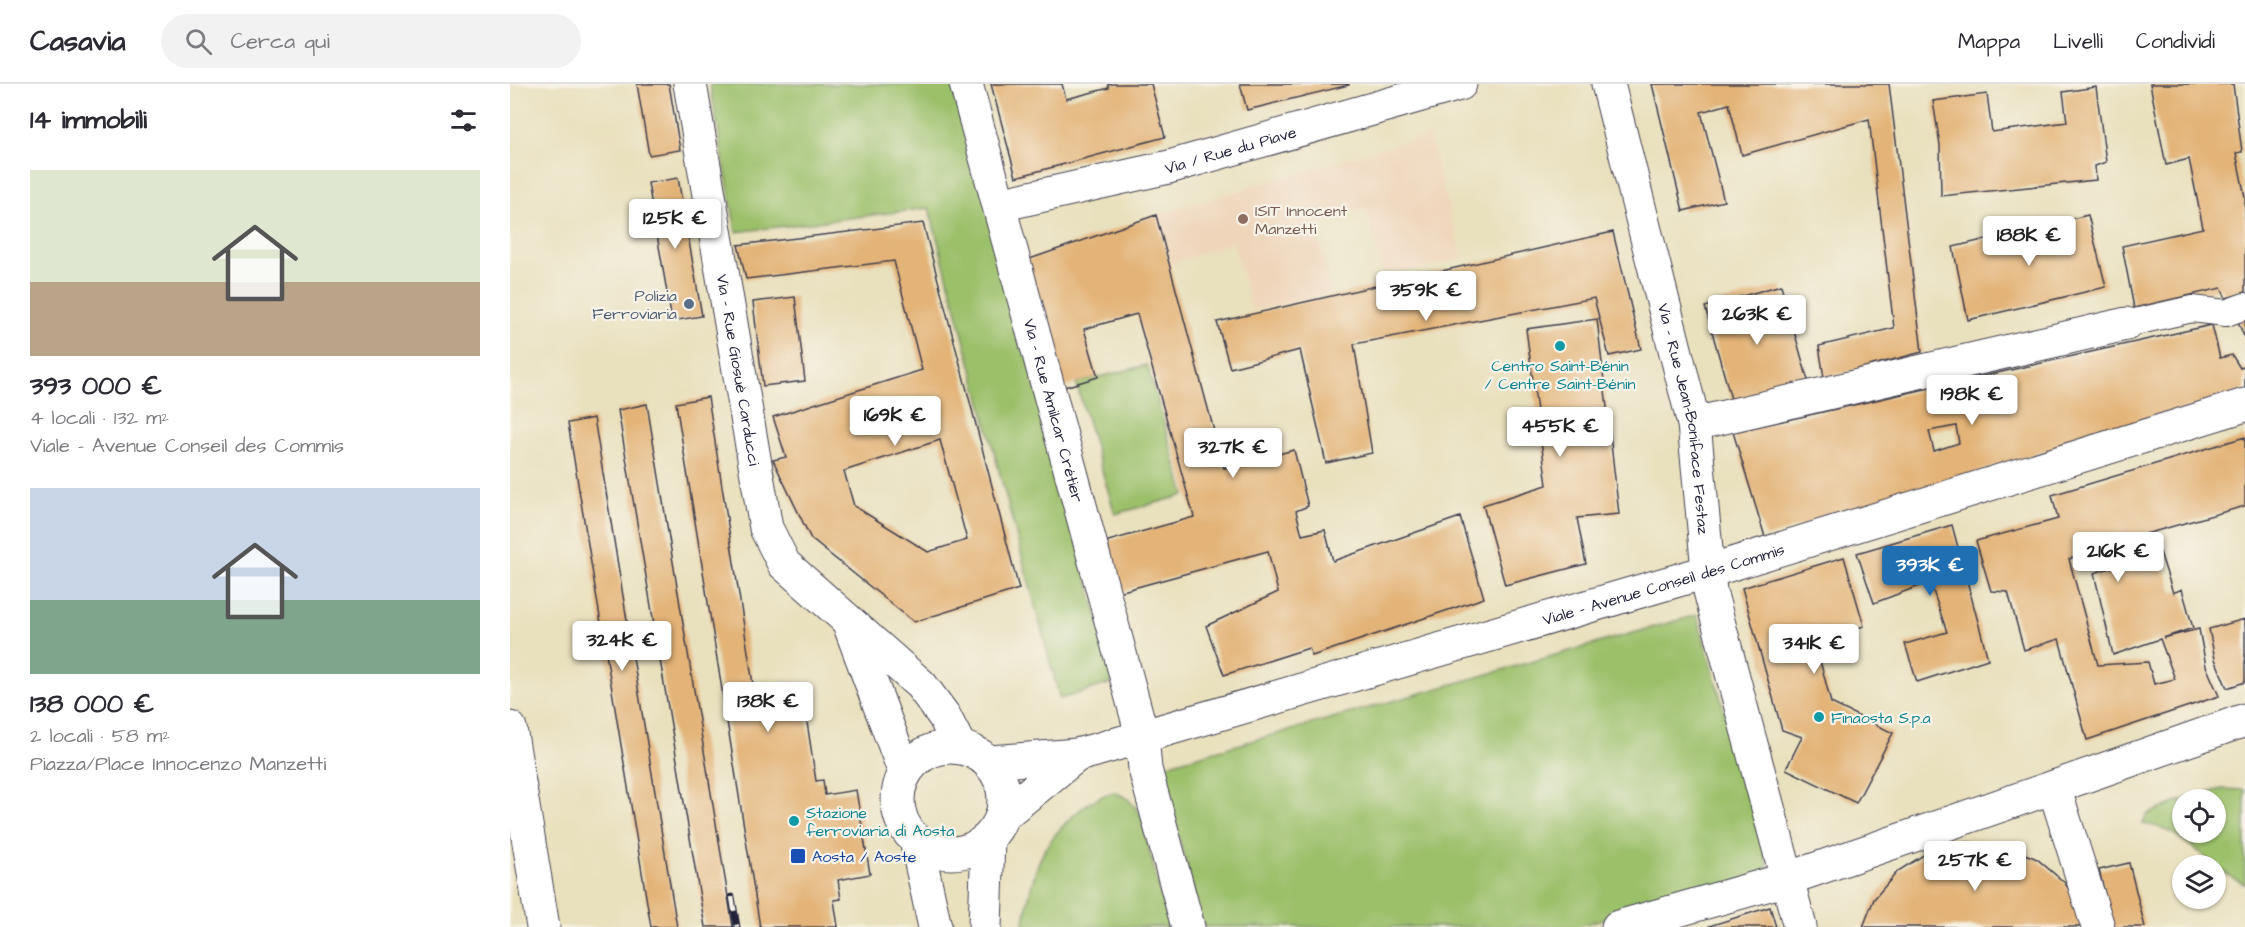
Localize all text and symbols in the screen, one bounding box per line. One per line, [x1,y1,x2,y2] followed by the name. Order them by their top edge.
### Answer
[161,14,581,68] search box
[30,22,125,61] text: Casavia
[182,25,215,58] icon: search
[230,26,330,57] text: Cerca qui
[1958,27,2020,56] text: Mappa
[2053,27,2103,56] text: Livelli
[2136,27,2215,56] text: Condividi
[30,102,147,138] text: 14 immobili
[447,104,480,137] icon: filters
[1162,121,1299,180] street label: Via / Rue du Piave
[626,199,724,250] pin: 125K €
[1255,200,1348,240] place label: ISIT Innocent Manzetti
[643,204,707,232] text: 125K €
[201,209,309,317] icon: home
[1236,212,1250,226] marker: ISIT Innocent Manzetti
[1980,216,2078,267] pin: 188K €
[1997,221,2061,249] text: 188K €
[1377,271,1475,322] pin: 359K €
[711,273,765,468] street label: Via - Rue Giosuè Carducci
[1390,276,1462,304] text: 359K €
[592,285,677,325] place label: Polizia Ferroviaria
[1708,295,1806,346] pin: 263K €
[682,297,696,311] marker: Polizia Ferroviaria
[1722,300,1792,328] text: 263K €
[1652,301,1715,536] street label: Via - Rue Jean-Boniface Festaz
[1018,316,1089,505] street label: Via - Rue Amilcar Crétier
[1553,339,1567,353] marker: Centro Saint-Bénin / Centre Saint-Bénin
[1485,355,1635,395] place label: Centro Saint-Bénin / Centre Saint-Bénin
[30,368,162,404] text: 393 000 €
[1923,375,2021,426] pin: 198K €
[1941,380,2003,408] text: 198K €
[846,396,944,447] pin: 169K €
[864,401,926,429] text: 169K €
[30,404,169,432] text: 4 locali · 132 m²
[1511,407,1609,458] pin: 455K €
[1521,412,1599,440] text: 455K €
[1184,428,1282,479] pin: 327K €
[30,432,344,460] text: Viale - Avenue Conseil des Commis
[1198,433,1268,461] text: 327K €
[201,527,309,635] icon: home
[2069,532,2167,583] pin: 216K €
[2087,537,2149,565] text: 216K €
[1540,538,1787,631] street label: Viale - Avenue Conseil des Commis
[1881,546,1979,597] pin: 393K €
[1896,551,1964,579] text: 393K €
[573,621,671,672] pin: 324K €
[1765,624,1863,675] pin: 341K €
[586,626,658,654] text: 324K €
[1783,629,1845,657] text: 341K €
[719,682,817,733] pin: 138K €
[30,686,154,722] text: 138 000 €
[737,687,799,715] text: 138K €
[1831,707,1931,729] place label: Finaosta S.p.a
[1812,710,1826,724] marker: Finaosta S.p.a
[30,722,170,750] text: 2 locali · 58 m²
[30,750,326,778] text: Piazza/Place Innocenzo Manzetti
[2172,789,2226,909] map controls
[2172,789,2226,843] button: locate
[806,802,954,842] place label: Stazione ferroviaria di Aosta
[787,814,801,828] marker: Stazione ferroviaria di Aosta
[1926,841,2024,892] pin: 257K €
[812,846,917,868] place label: Aosta / Aoste
[1938,846,2012,874] text: 257K €
[789,847,807,865] marker: Aosta / Aoste
[2172,855,2226,909] button: layers

